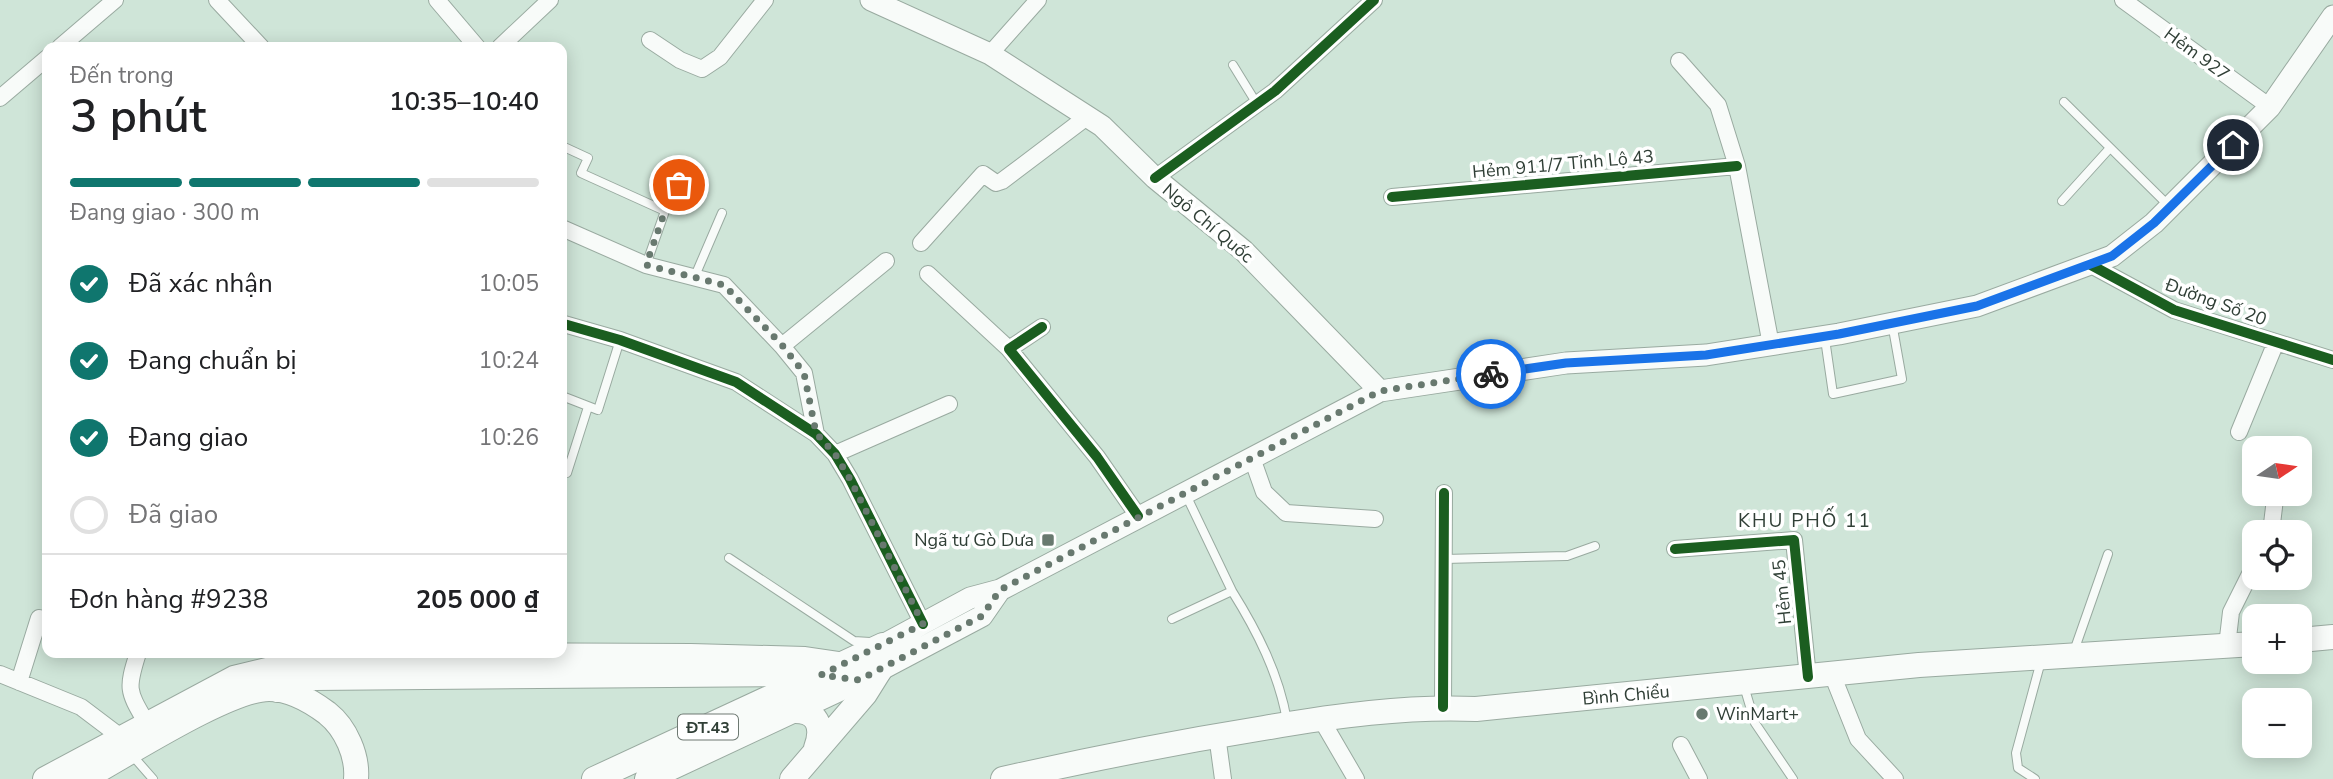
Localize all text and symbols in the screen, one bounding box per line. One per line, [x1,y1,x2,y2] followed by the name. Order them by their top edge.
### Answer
[2159,22,2235,86] street label: Hẻm 927
[70,60,174,91] text: Đến trong
[389,84,539,119] text: 10:35–10:40
[70,85,206,148] text: 3 phút
[2203,115,2263,175] pin
[2214,126,2252,164] icon: home
[1471,144,1655,184] street label: Hẻm 911/7 Tỉnh Lộ 43
[649,155,709,215] pin
[660,166,698,204] icon: bag
[1157,178,1259,268] street label: Ngô Chí Quốc
[70,197,260,228] text: Đang giao · 300 m
[70,265,108,303] icon: check
[129,266,273,301] text: Đã xác nhận
[479,268,539,299] text: 10:05
[2161,272,2270,331] street label: Đường Số 20
[1456,339,1526,409] courier
[70,342,108,380] icon: check
[129,343,297,378] text: Đang chuẩn bị
[479,345,539,376] text: 10:24
[1472,355,1510,393] icon: bike
[70,419,108,457] icon: check
[129,420,248,455] text: Đang giao
[479,422,539,453] text: 10:26
[2242,436,2312,506] north arrow
[2242,436,2312,758] map controls
[129,497,218,532] text: Đã giao
[1738,506,1872,534] district label: KHU PHỐ 11
[2242,520,2312,590] button: locate
[914,528,1034,552] place label: Ngã tư Gò Dưa
[1040,532,1056,548] marker: Ngã tư Gò Dưa
[1767,558,1797,626] street label: Hẻm 45
[70,582,268,617] text: Đơn hàng #9238
[416,582,539,617] text: 205 000 ₫
[2242,604,2312,674] button: +
[1581,679,1671,711] street label: Bình Chiểu
[2242,688,2312,758] button: −
[1716,702,1799,726] place label: WinMart+
[1694,706,1710,722] marker: WinMart+
[678,714,738,740] road number: ĐT.43

